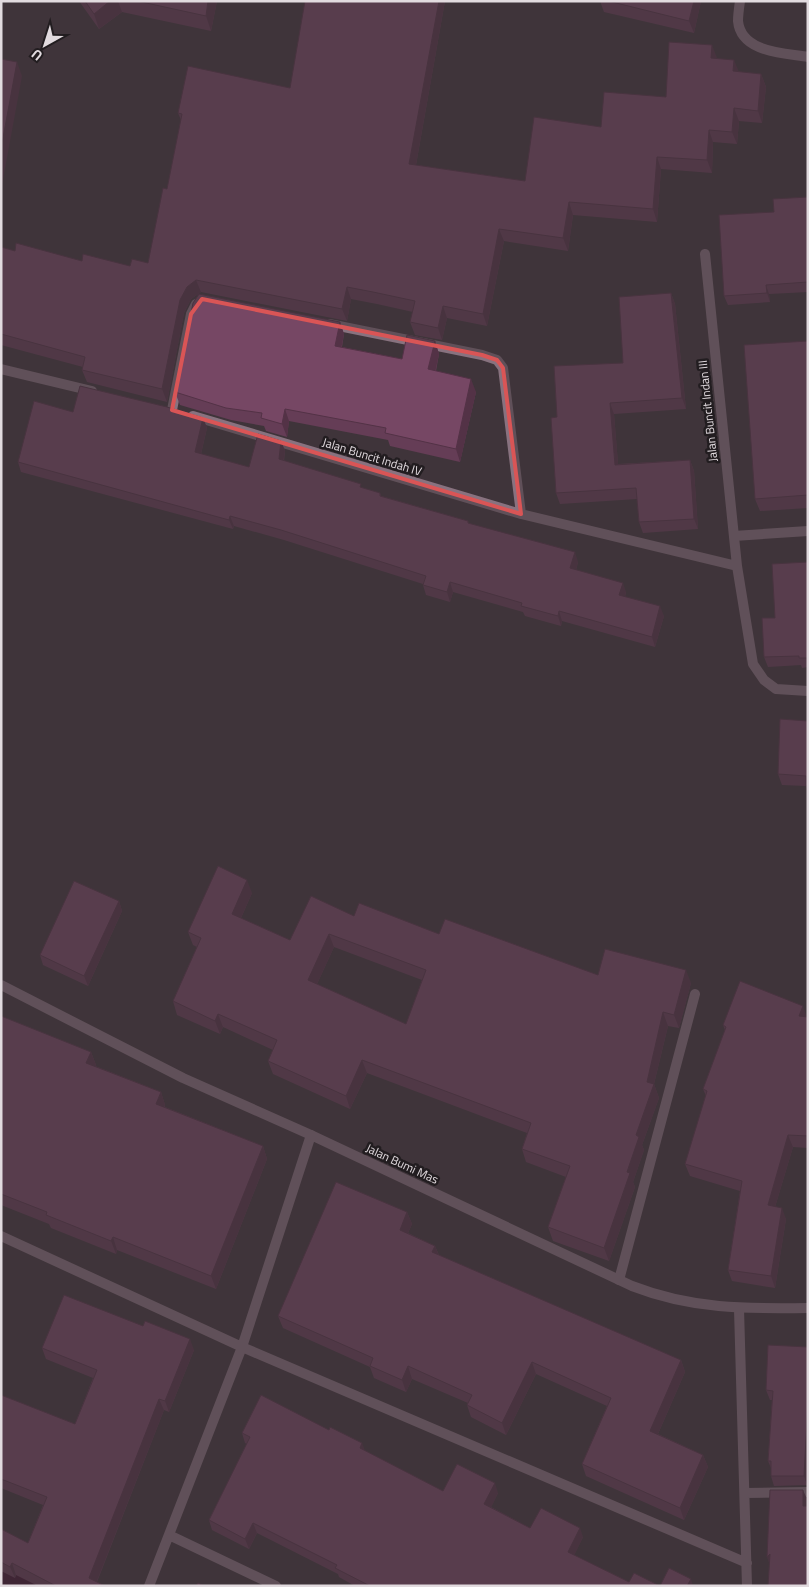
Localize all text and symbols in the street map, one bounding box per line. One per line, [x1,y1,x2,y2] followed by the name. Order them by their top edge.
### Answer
[20,20,70,70] north arrow
[26,44,47,67] text: U
[693,359,722,463] street label: Jalan Buncit Indan III
[320,432,424,481] street label: Jalan Buncit Indah IV
[363,1138,442,1189] street label: Jalan Bumi Mas

